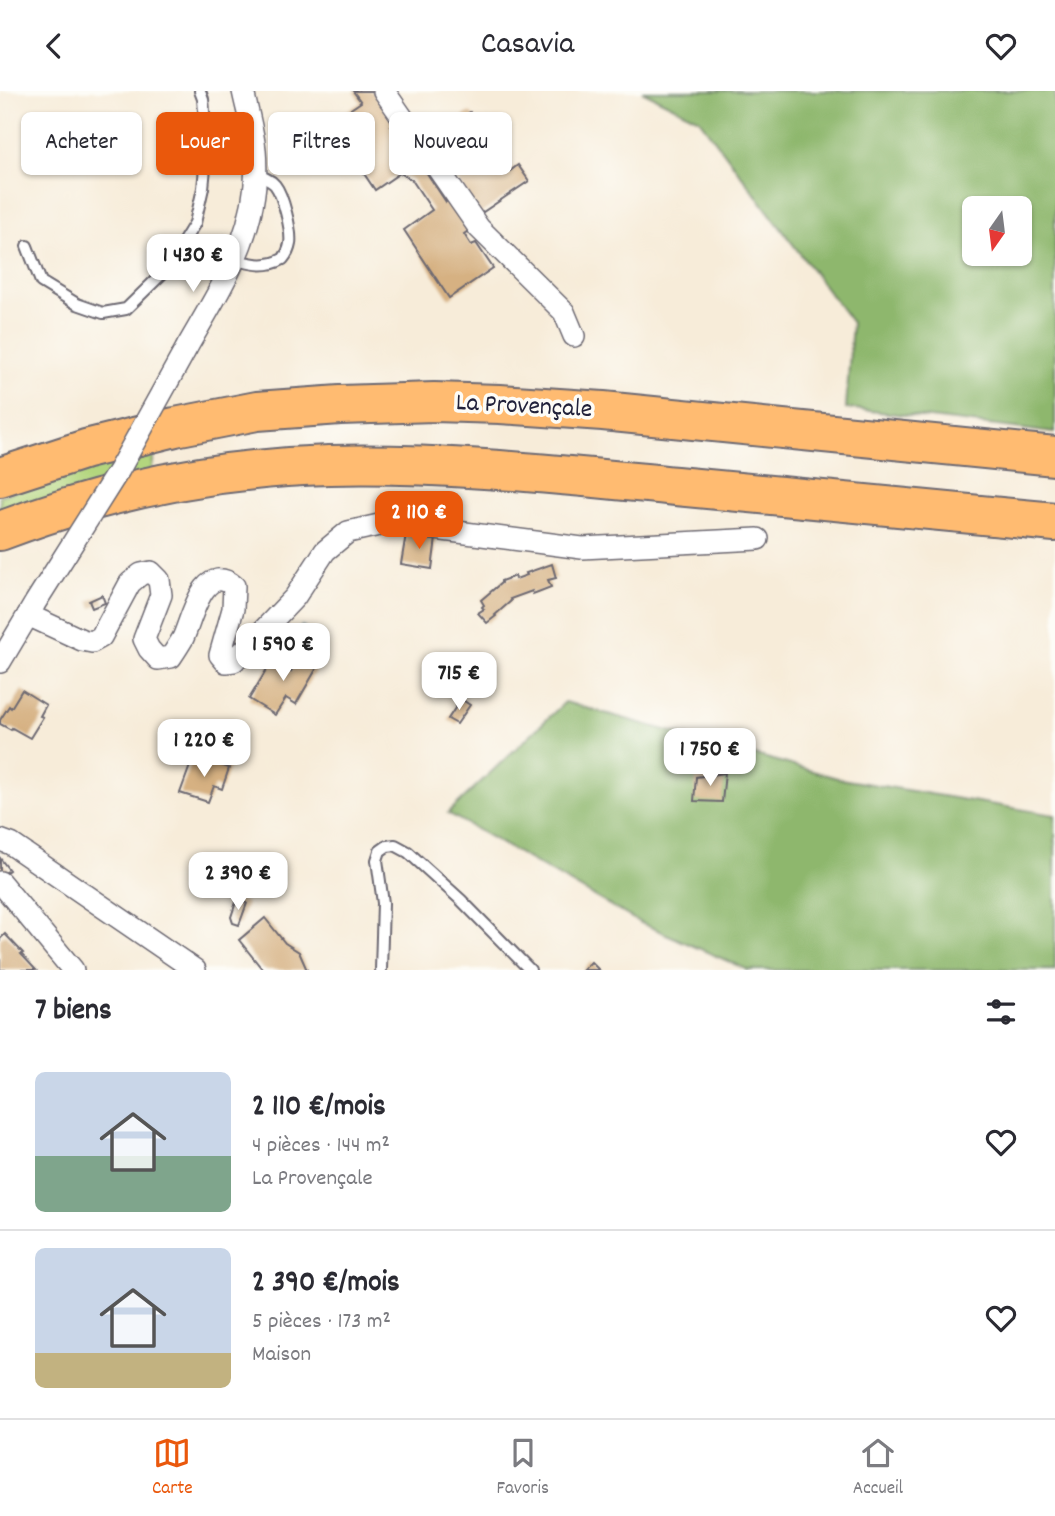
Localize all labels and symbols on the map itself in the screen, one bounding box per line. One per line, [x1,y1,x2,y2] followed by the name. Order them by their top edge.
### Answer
[962,196,1032,266] north arrow
[128,235,258,294] pin: 1 430 €
[455,385,593,429] street label: La Provençale
[354,491,484,551] pin: 2 110 €
[218,623,348,683] pin: 1 590 €
[410,653,508,712] pin: 715 €
[139,719,269,779] pin: 1 220 €
[645,729,775,788] pin: 1 750 €
[173,853,303,912] pin: 2 390 €

